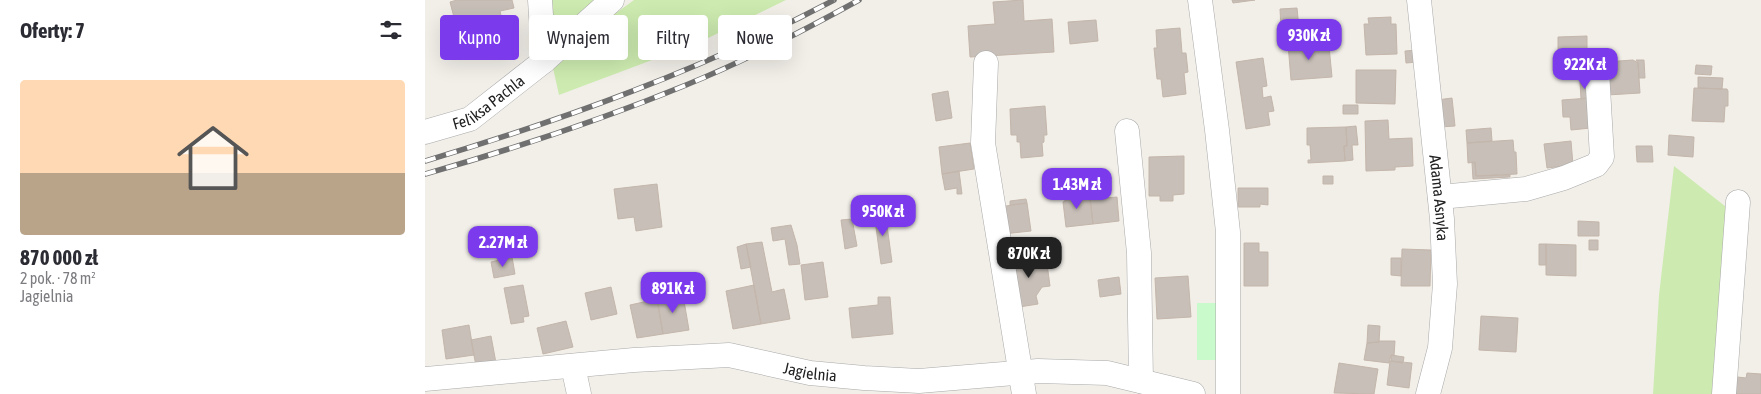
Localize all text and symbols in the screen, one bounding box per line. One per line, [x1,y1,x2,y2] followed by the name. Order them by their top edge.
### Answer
[440,15,519,60] chip: Kupno
[529,15,628,60] chip: Wynajem
[638,15,708,60] chip: Filtry
[718,15,792,60] chip: Nowe
[377,16,405,44] icon: filters
[20,18,85,42] text: Oferty: 7
[1263,18,1355,61] pin: 930K zł
[1288,26,1330,44] text: 930K zł
[1539,48,1631,90] pin: 922K zł
[1564,55,1606,73] text: 922K zł
[450,71,528,133] street label: Feliksa Pachla
[168,113,258,203] icon: home
[1426,154,1452,241] street label: Adama Asnyka
[1025,168,1129,210] pin: 1.43M zł
[1053,175,1101,193] text: 1.43M zł
[837,194,929,237] pin: 950K zł
[862,202,904,220] text: 950K zł
[451,226,555,268] pin: 2.27M zł
[479,233,527,251] text: 2.27M zł
[983,236,1075,279] pin: 870K zł
[1008,244,1050,262] text: 870K zł
[20,245,98,269] text: 870 000 zł
[20,269,96,287] text: 2 pok. · 78 m²
[627,272,719,314] pin: 891K zł
[652,279,694,297] text: 891K zł
[20,287,74,305] text: Jagielnia
[782,358,838,384] street label: Jagielnia

